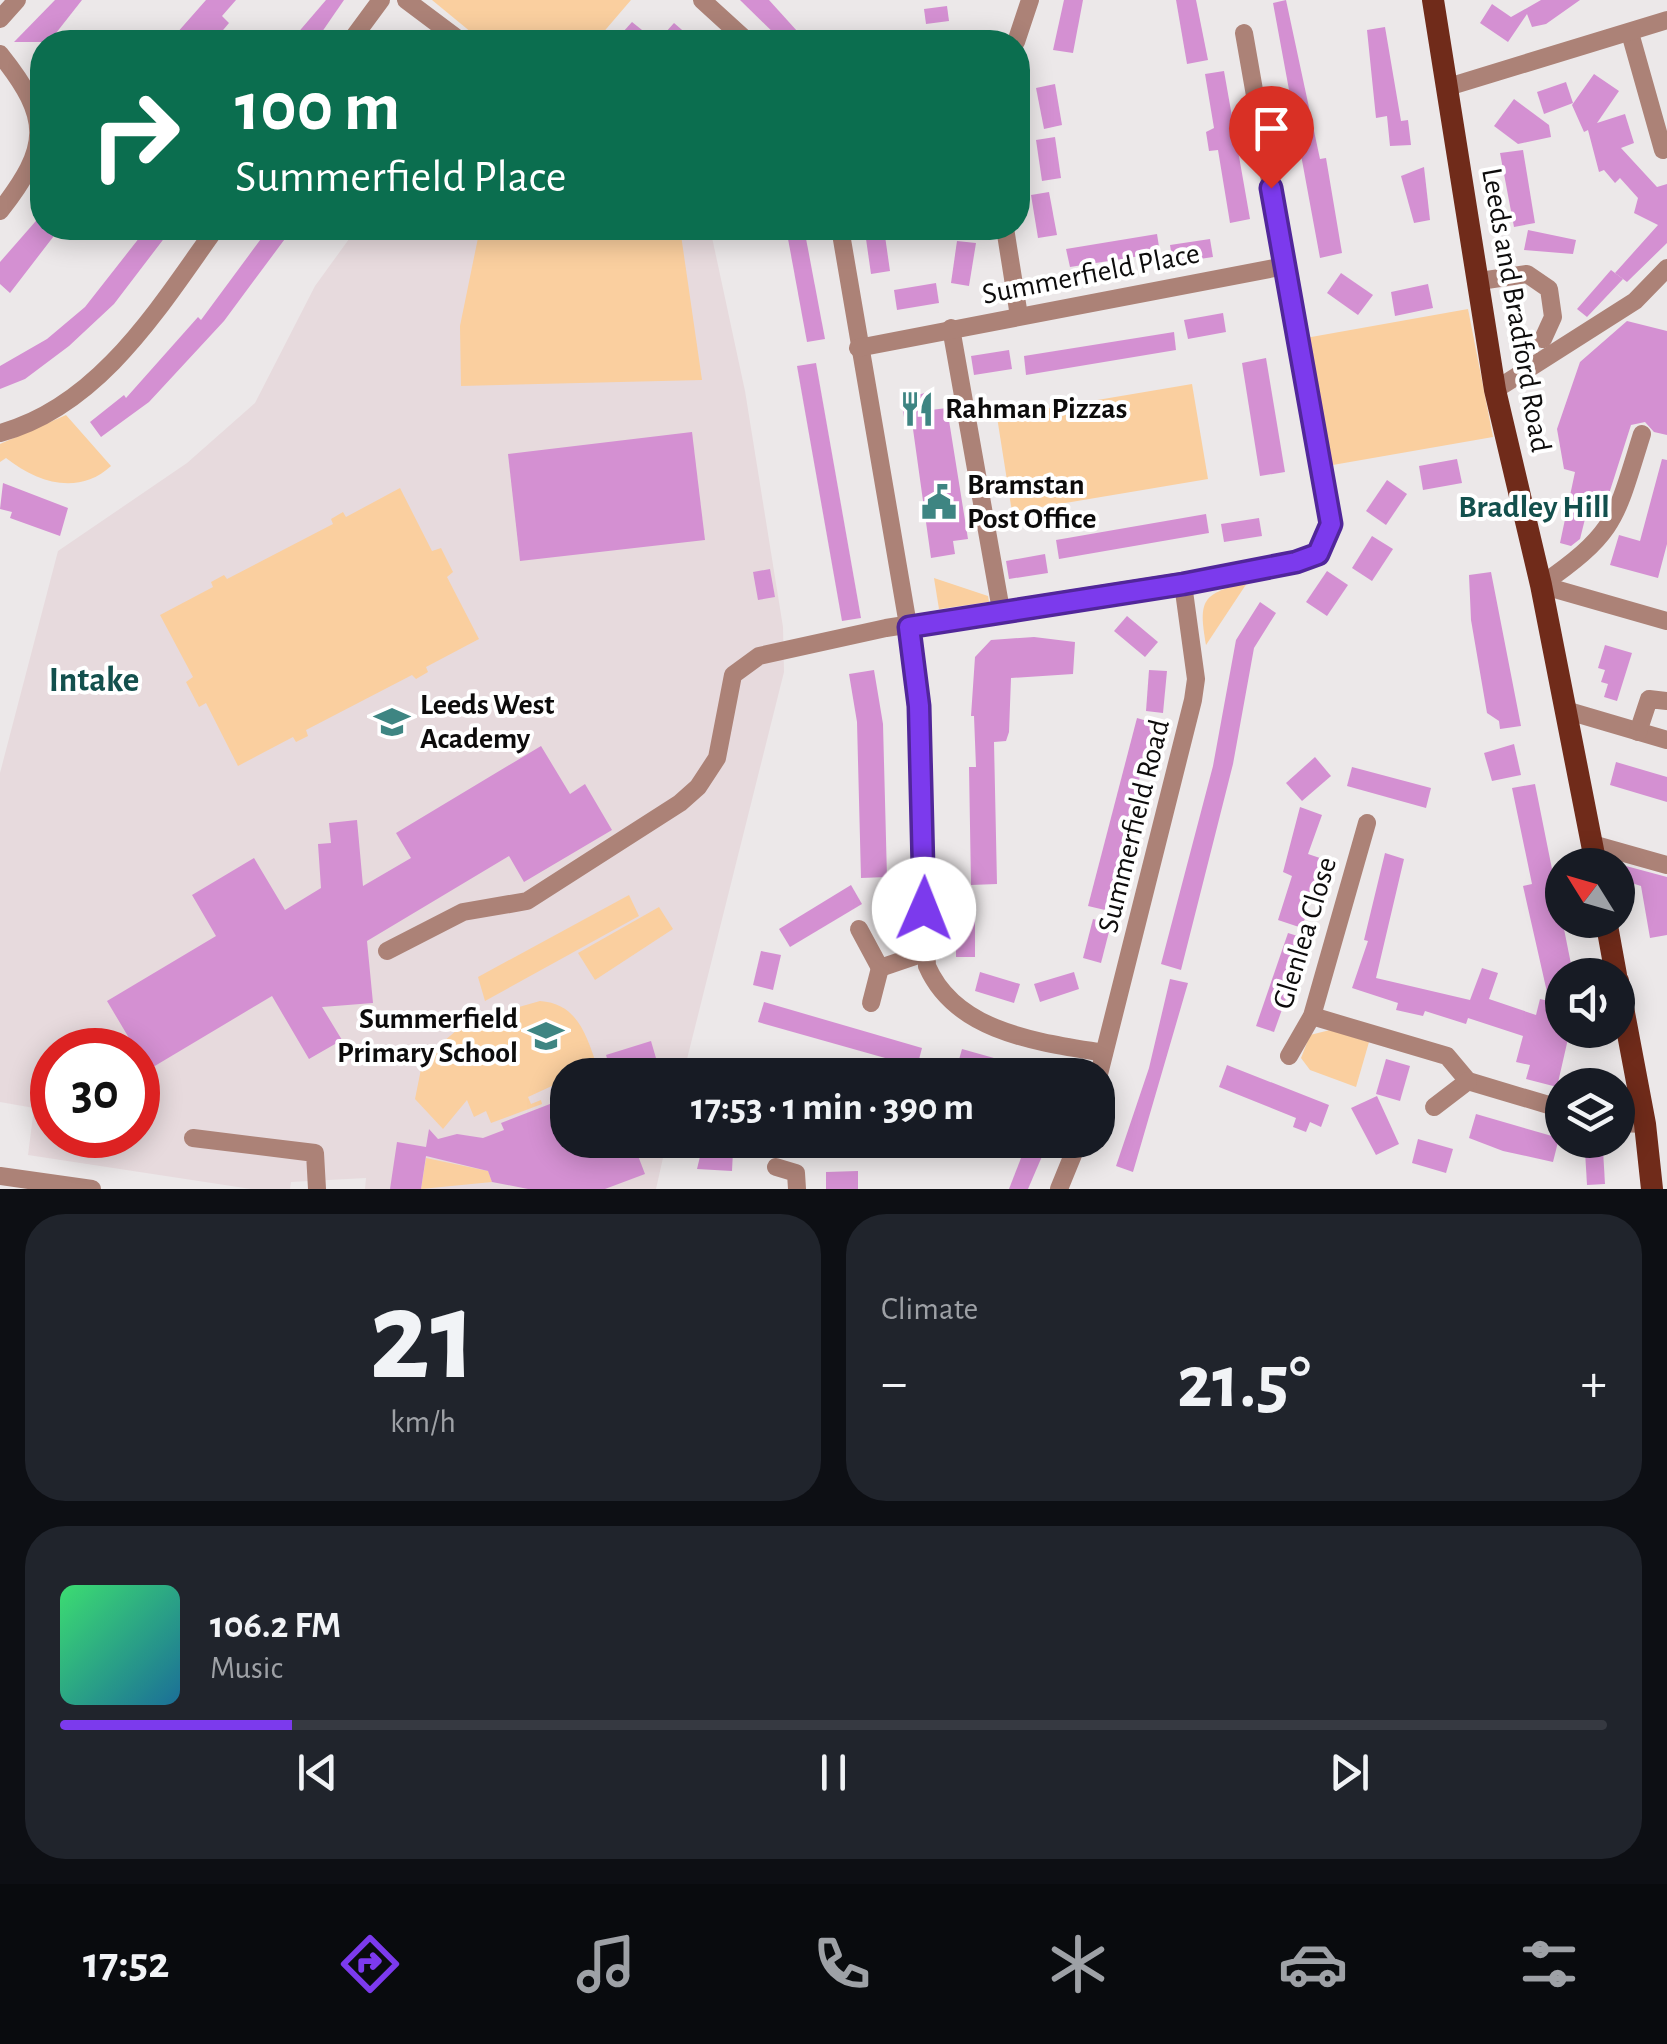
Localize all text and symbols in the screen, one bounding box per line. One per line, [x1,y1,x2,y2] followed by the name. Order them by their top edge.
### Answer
[70,70,200,200] icon: right
[235,73,400,143] text: 100 m
[1229,86,1314,189] pin
[1244,101,1299,156] icon: arrive
[235,155,566,200] text: Summerfield Place
[1476,165,1556,455] street label: Leeds and Bradford Road
[980,238,1202,310] street label: Summerfield Place
[898,390,936,428] restaurant icon: Rahman Pizzas
[945,394,1127,424] place label: Rahman Pizzas
[967,470,1096,534] place label: Bramstan Post Office
[920,483,958,521] public building icon: Bramstan Post Office
[1458,491,1610,523] district label: Bradley Hill
[49,663,139,698] district label: Intake
[420,690,554,754] place label: Leeds West Academy
[373,703,411,741] school or university icon: Leeds West Academy
[1093,716,1175,936] street label: Summerfield Road
[1545,848,1635,938] north arrow
[1545,848,1635,1158] map controls
[1268,853,1342,1013] street label: Glenlea Close
[872,857,976,961] position arrow
[1545,958,1635,1048] button: sound
[337,1004,518,1068] place label: Summerfield Primary School
[527,1017,565,1055] school or university icon: Summerfield Primary School
[30,1028,160,1158] speed limit sign: 30
[1545,1068,1635,1158] button: layers
[691,1089,974,1127] text: 17:53 · 1 min · 390 m
[369,1273,477,1403] text: 21
[881,1293,978,1325] text: Climate
[1177,1346,1311,1421] text: 21.5°
[881,1356,907,1411] text: −
[1581,1356,1607,1411] text: +
[390,1406,456,1438] text: km/h
[210,1607,341,1645] text: 106.2 FM
[210,1652,283,1684] text: Music
[290,1745,345,1800] icon: previous
[806,1745,861,1800] icon: pause
[1322,1745,1377,1800] icon: next
[335,1929,405,1999] icon: directions
[571,1929,641,1999] icon: music
[807,1929,877,1999] icon: phone
[1043,1929,1113,1999] icon: climate
[1278,1929,1348,1999] icon: car
[1514,1929,1584,1999] icon: filters
[83,1941,169,1986] text: 17:52

